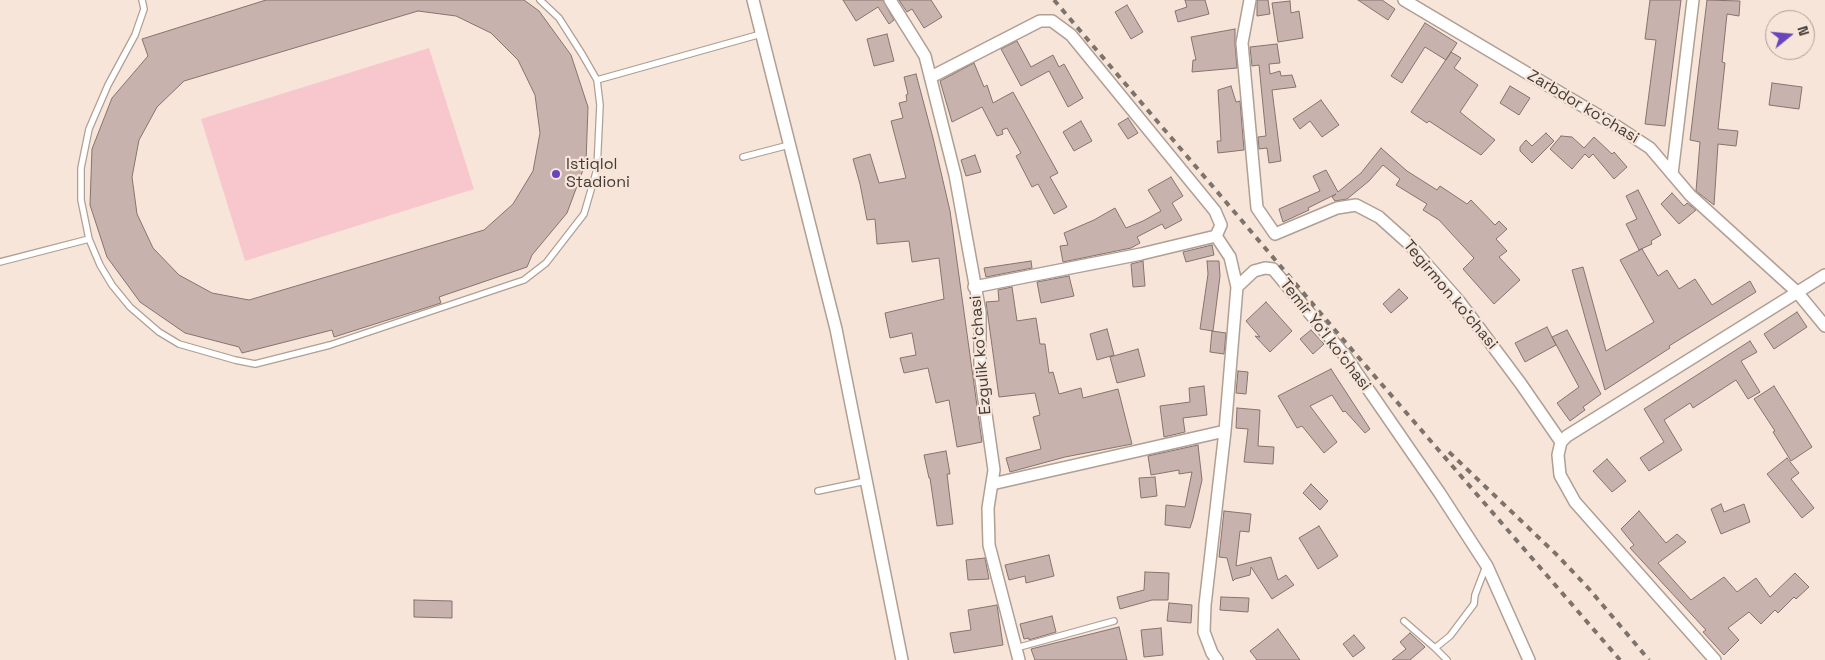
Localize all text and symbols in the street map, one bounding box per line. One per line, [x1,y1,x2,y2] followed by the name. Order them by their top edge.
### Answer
[1765,10,1815,60] north arrow
[1793,24,1813,38] text: N
[1524,66,1642,148] street label: Zarbdor koʻchasi
[566,155,630,193] place label: Istiqlol Stadioni
[550,168,562,180] marker: Istiqlol Stadioni
[1399,236,1501,354] street label: Tegirmon koʻchasi
[1275,275,1375,395] street label: Temir Yoʻl koʻchasi
[966,295,996,415] street label: Ezgulik koʻchasi

